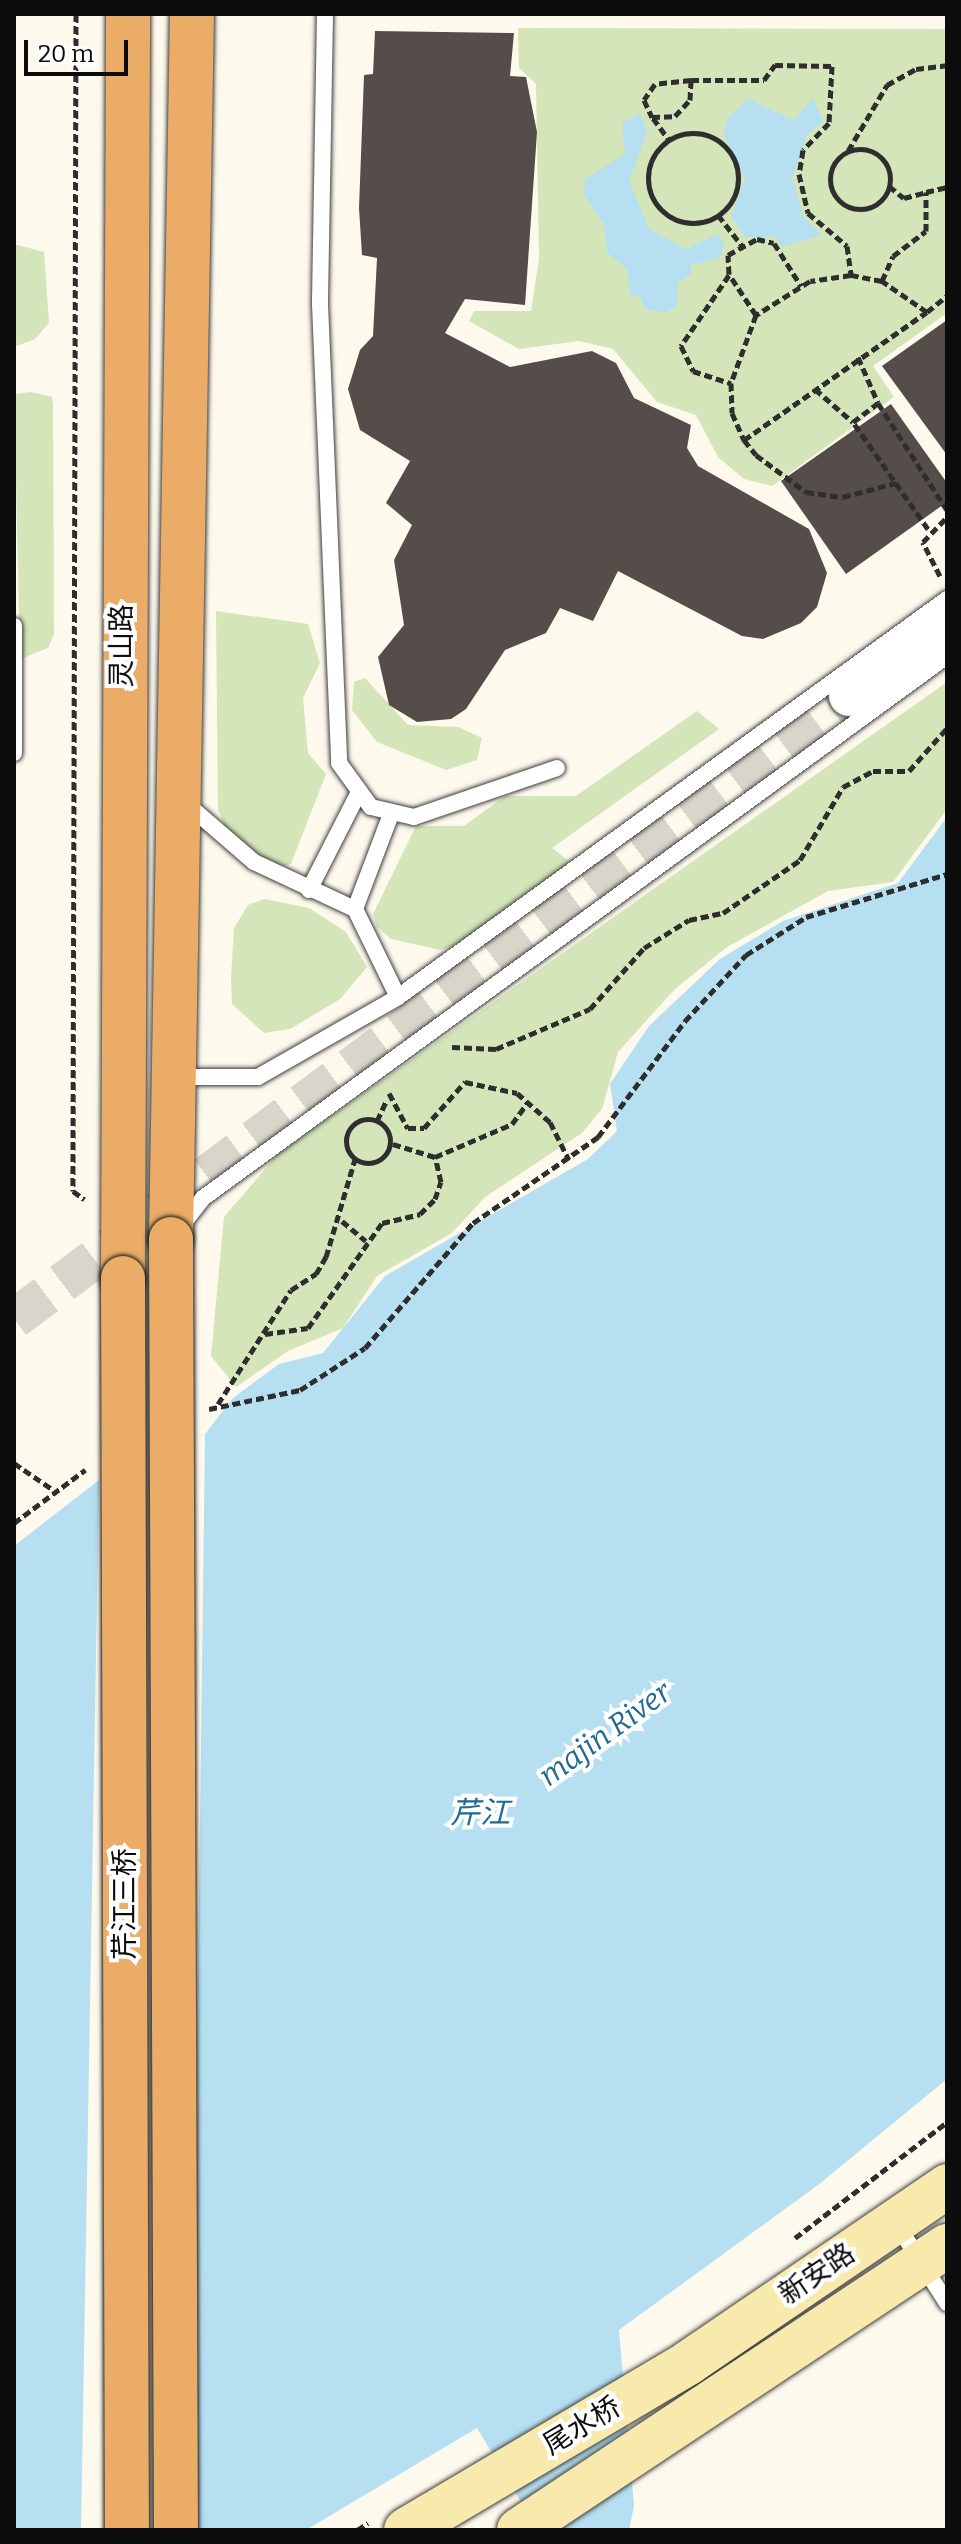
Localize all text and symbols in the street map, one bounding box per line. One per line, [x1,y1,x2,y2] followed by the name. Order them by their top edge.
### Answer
[28,24,132,74] scale bar
[38,40,94,68] text: 20 m
[105,604,139,688] street label: 灵山路
[532,1674,678,1794] water label: majin River
[450,1795,510,1831] water label: 芹江
[108,1848,142,1960] street label: 芹江三桥
[773,2237,861,2311] street label: 新安路
[537,2390,627,2462] street label: 尾水桥

